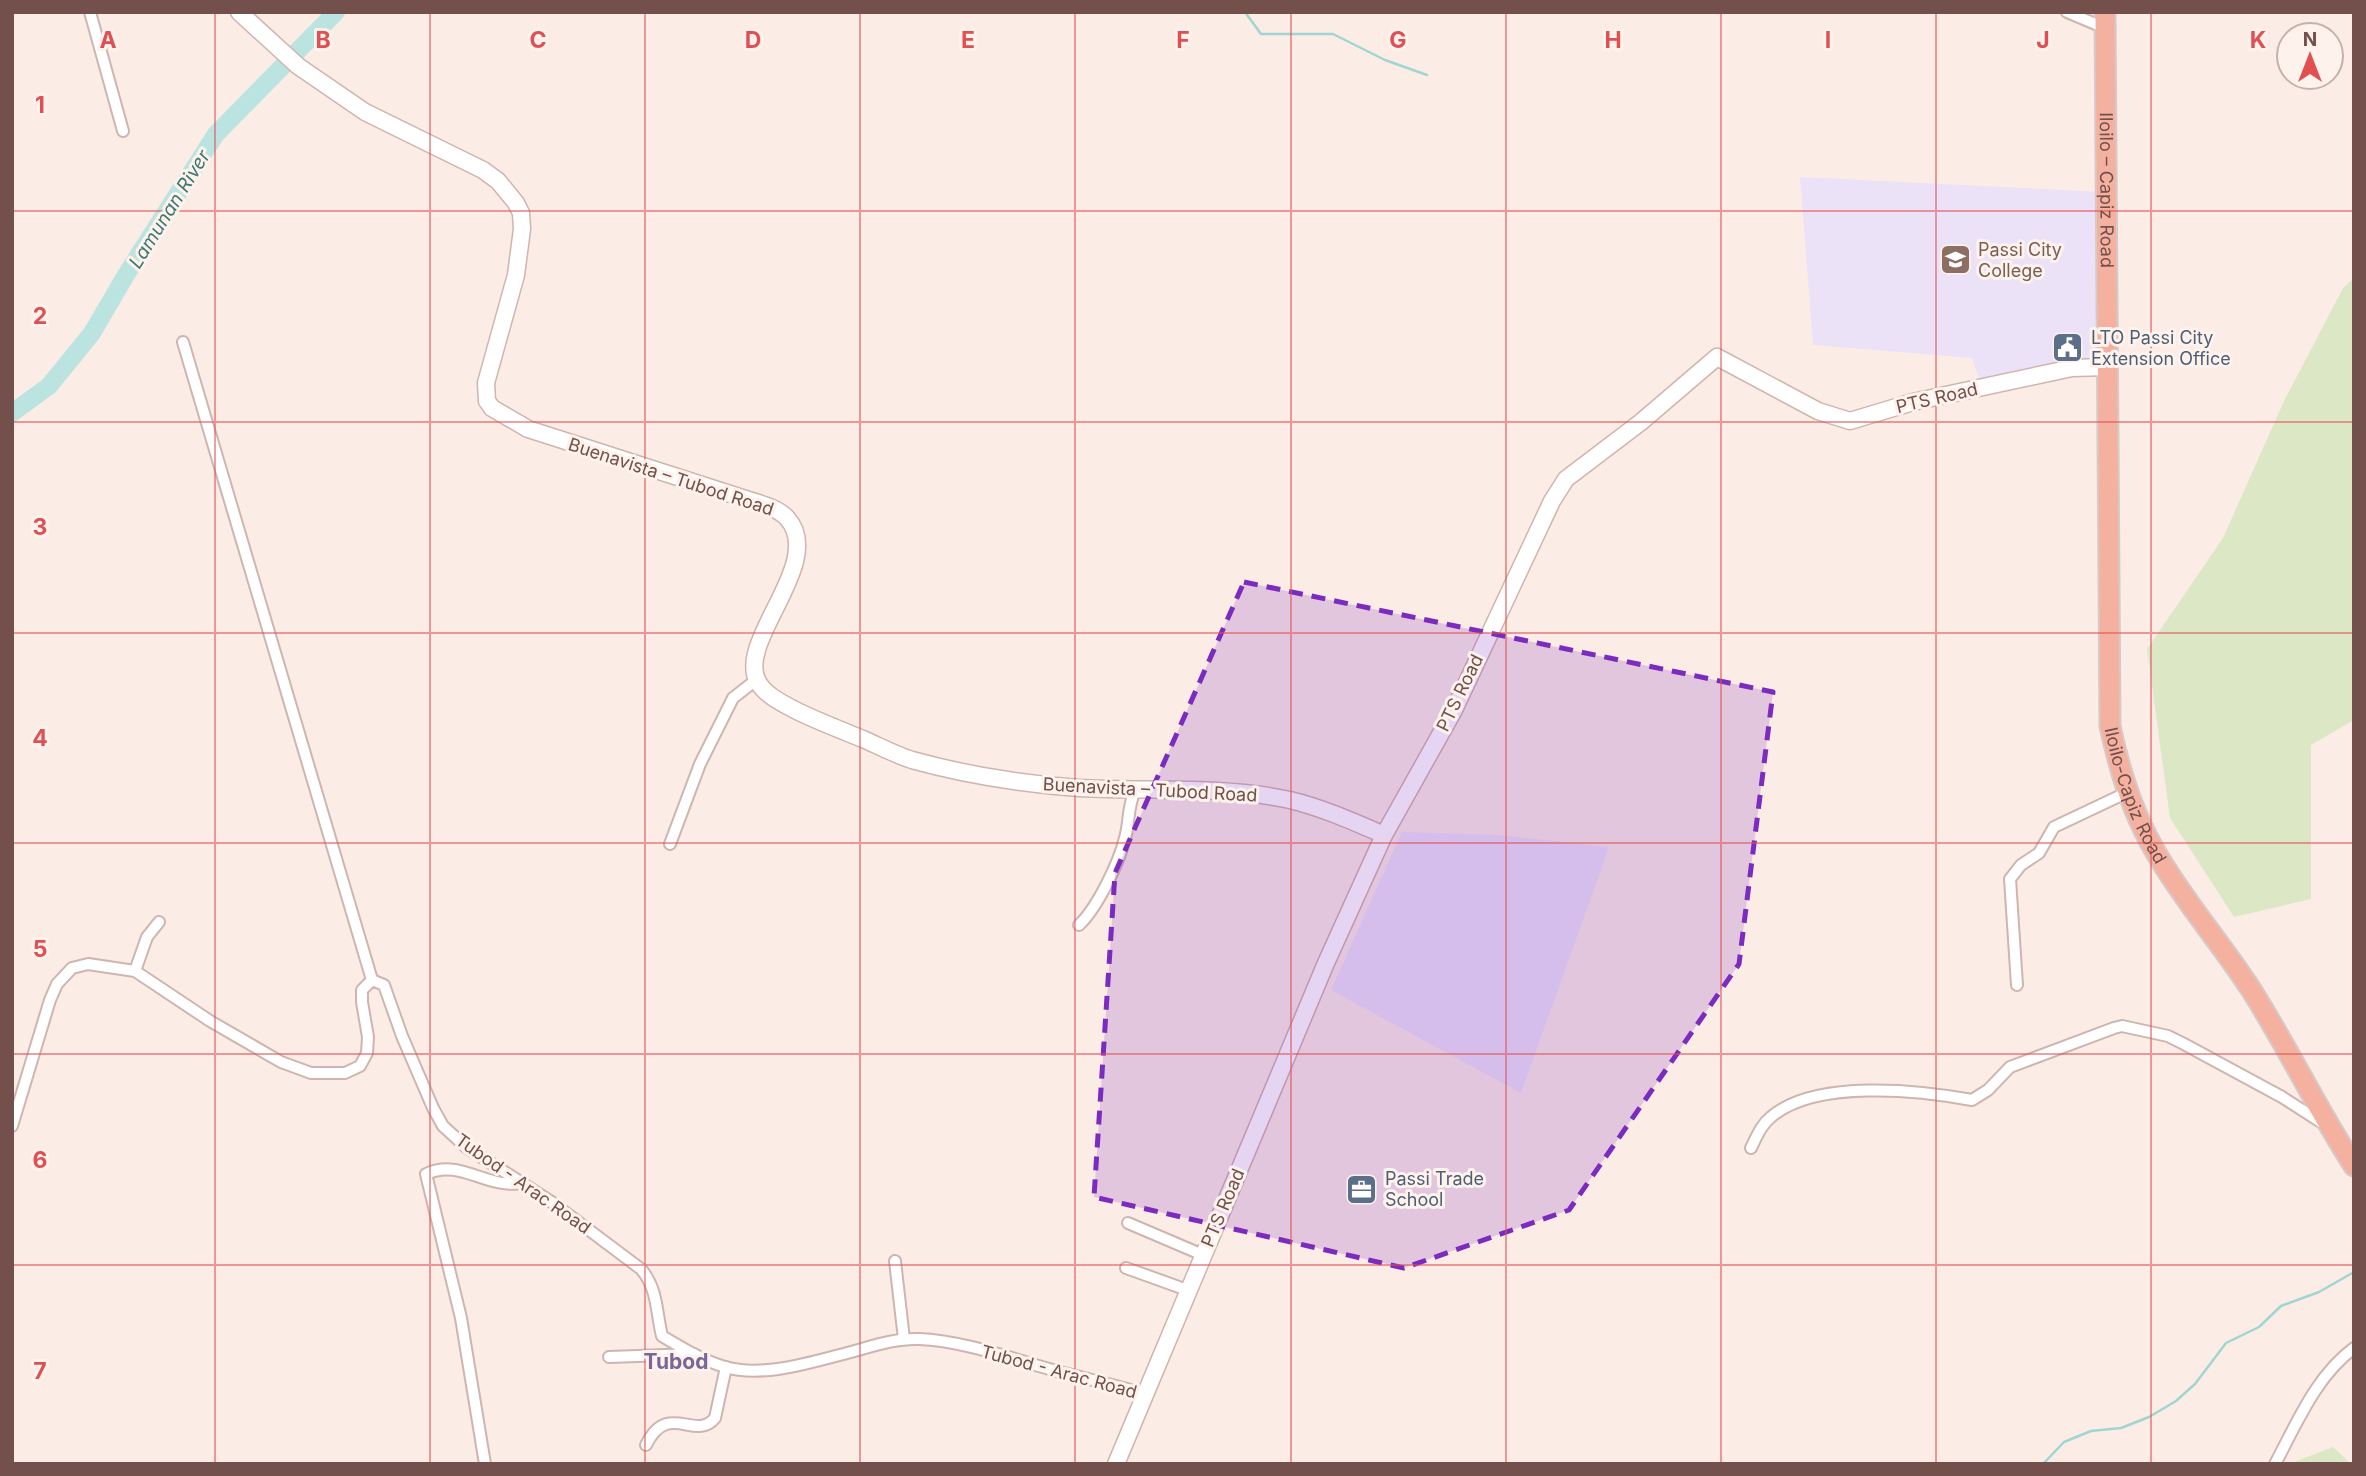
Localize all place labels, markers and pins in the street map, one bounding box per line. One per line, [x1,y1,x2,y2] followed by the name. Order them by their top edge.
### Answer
[1978,239,2062,281] place label: Passi City College
[1938,243,1972,277] school or university icon: Passi City College
[2091,327,2231,369] place label: LTO Passi City Extension Office
[2051,331,2085,365] public building icon: LTO Passi City Extension Office
[1385,1168,1484,1210] place label: Passi Trade School
[1345,1172,1379,1206] office icon: Passi Trade School

